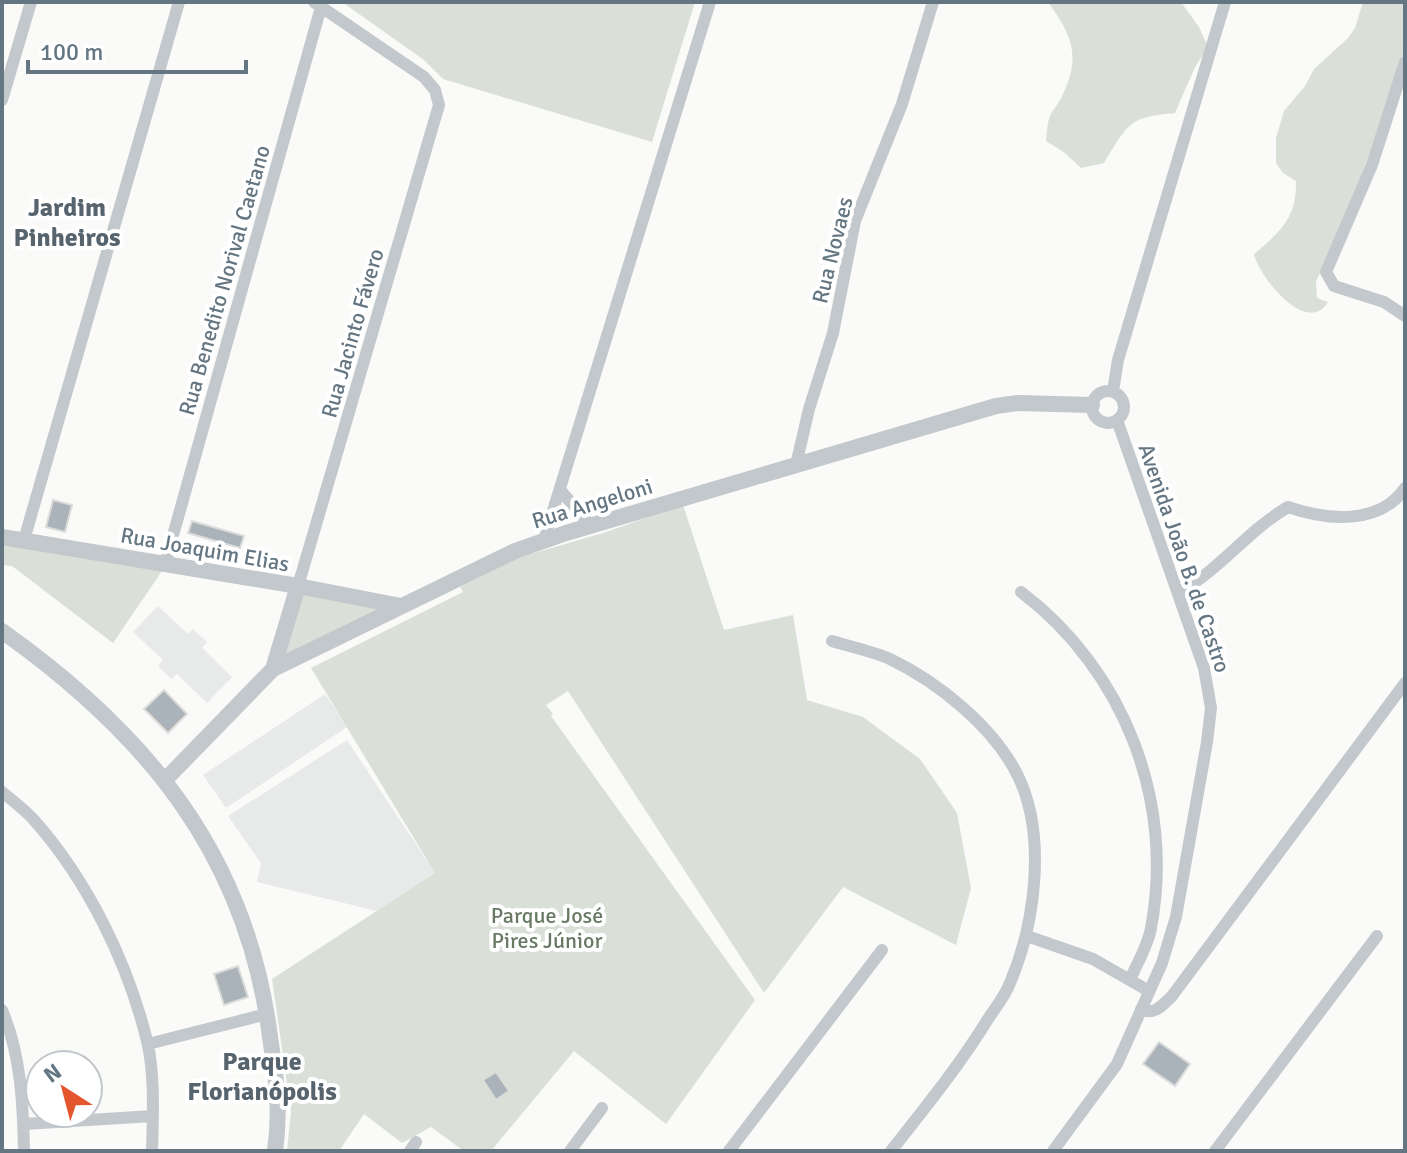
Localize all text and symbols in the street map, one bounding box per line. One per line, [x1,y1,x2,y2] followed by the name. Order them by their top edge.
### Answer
[28,24,246,74] scale bar
[40,37,103,67] text: 100 m
[173,142,276,418] street label: Rua Benedito Norival Caetano
[13,192,121,254] district label: Jardim Pinheiros
[806,194,859,306] street label: Rua Novaes
[315,245,390,421] street label: Rua Jacinto Fávero
[1133,440,1236,676] street label: Avenida João B. de Castro
[529,472,656,535] street label: Rua Angeloni
[119,521,291,578] street label: Rua Joaquim Elias
[491,902,603,954] park label: Parque José Pires Júnior
[187,1046,337,1108] district label: Parque Florianópolis
[24,1049,104,1129] north arrow
[38,1058,67,1089] text: N

